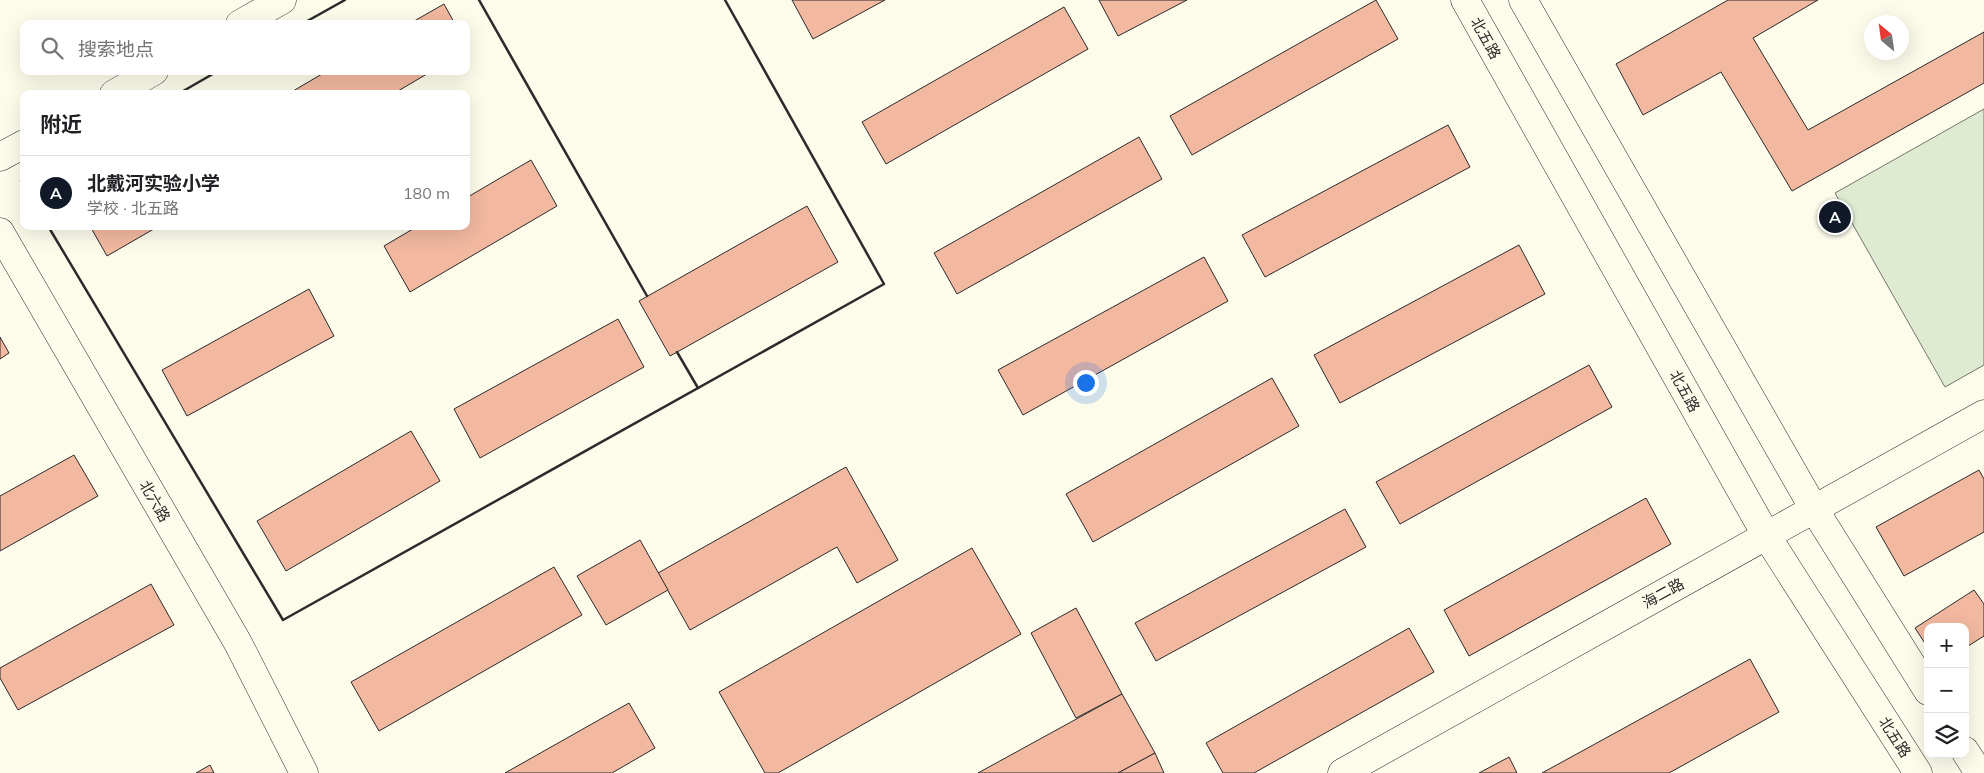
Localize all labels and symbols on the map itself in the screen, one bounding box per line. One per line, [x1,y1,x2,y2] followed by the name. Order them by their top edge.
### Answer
[1467,14,1505,62] street label: 北五路
[1864,15,1909,60] north arrow
[1819,198,1851,236] pin: A
[1666,367,1704,415] street label: 北五路
[1073,370,1099,396] your location
[136,477,174,525] street label: 北六路
[1639,574,1687,612] street label: 海二路
[1875,713,1915,761] street label: 北五路

